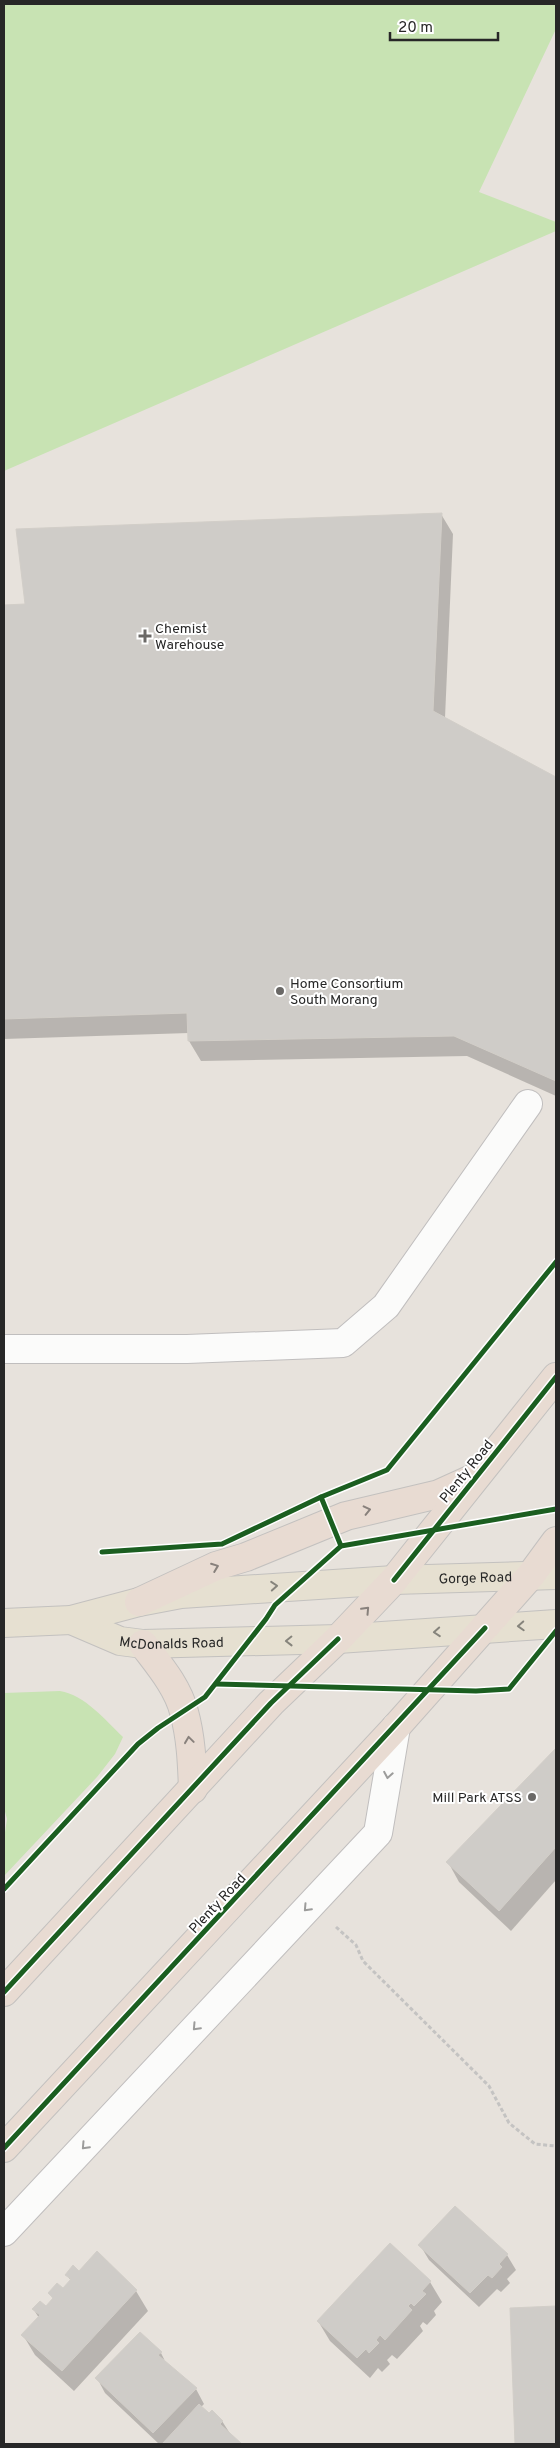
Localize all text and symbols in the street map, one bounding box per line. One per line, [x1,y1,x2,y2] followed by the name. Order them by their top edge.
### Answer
[390,10,498,42] scale bar
[398,19,433,38] text: 20 m
[155,621,224,654] place label: Chemist Warehouse
[139,630,151,642] marker: Chemist Warehouse
[290,976,403,1009] place label: Home Consortium South Morang
[274,985,286,997] marker: Home Consortium South Morang
[437,1437,498,1507] street label: Plenty Road
[363,1505,371,1516] one-way arrow
[210,1563,219,1573] one-way arrow
[438,1569,512,1589] street label: Gorge Road
[270,1581,278,1592] one-way arrow
[360,1606,369,1615] one-way arrow
[517,1621,525,1632] one-way arrow
[433,1626,441,1637] one-way arrow
[118,1634,224,1654] street label: McDonalds Road
[285,1635,293,1646] one-way arrow
[185,1736,195,1744] one-way arrow
[383,1770,393,1779] one-way arrow
[432,1790,522,1807] place label: Mill Park ATSS
[526,1791,538,1803] marker: Mill Park ATSS
[186,1870,250,1938] street label: Plenty Road
[304,1903,313,1912] one-way arrow
[193,2021,202,2030] one-way arrow
[82,2140,91,2149] one-way arrow

